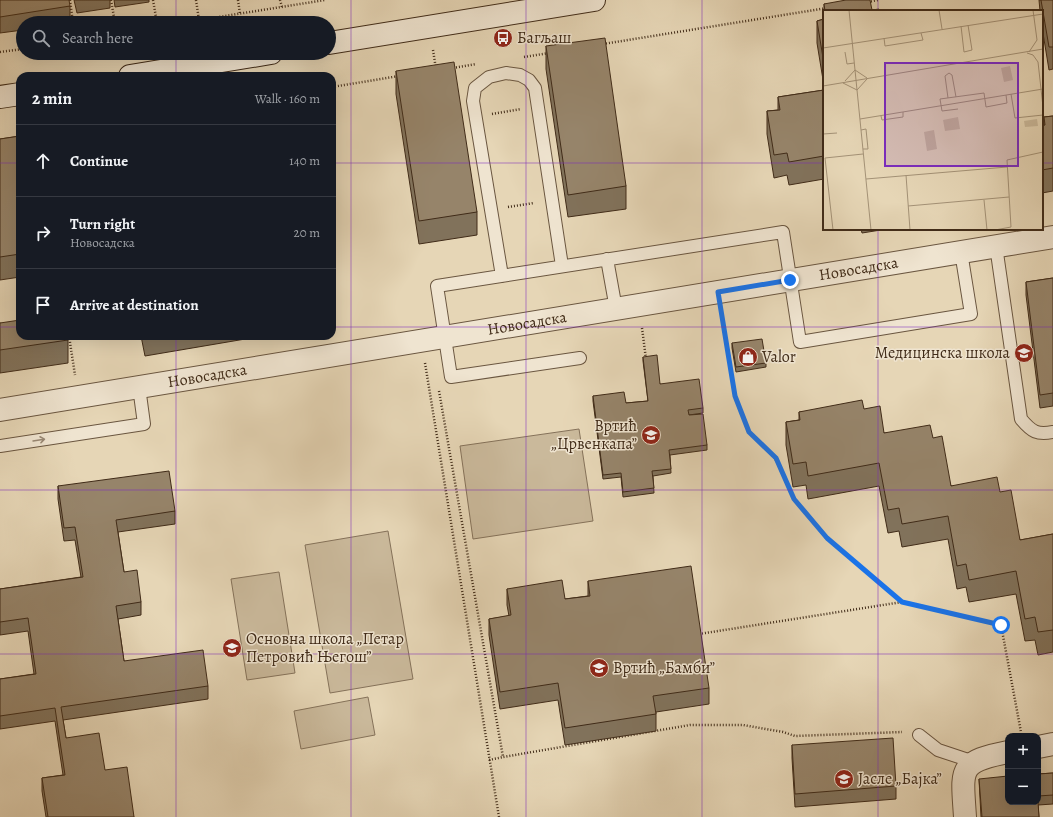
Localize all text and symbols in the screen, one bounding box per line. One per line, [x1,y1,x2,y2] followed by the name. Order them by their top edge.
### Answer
[823,10,1043,230] inset map
[16,16,336,60] search box
[30,27,52,49] icon: search
[492,27,514,49] bus stop icon: Багљаш
[517,27,571,49] place label: Багљаш
[62,28,133,48] text: Search here
[32,87,72,110] text: 2 min
[255,90,320,107] text: Walk · 160 m
[32,150,54,172] icon: ahead
[70,151,128,171] text: Continue
[289,152,320,169] text: 140 m
[70,214,135,234] text: Turn right
[32,222,54,244] icon: right
[294,224,320,241] text: 20 m
[70,234,135,251] text: Новосадска
[817,252,900,286] street label: Новосадска
[781,271,799,289] route end
[32,294,54,316] icon: arrive
[70,295,199,315] text: Arrive at destination
[486,306,569,341] street label: Новосадска
[875,342,1011,364] place label: Медицинска школа
[1013,342,1035,364] school or university icon: Медицинска школа
[737,346,759,368] shop icon: Valor
[761,346,796,368] place label: Valor
[166,359,249,393] street label: Новосадска
[551,415,637,455] place label: Вртић „Црвенкапа”
[640,424,662,446] school or university icon: Вртић „Црвенкапа”
[32,436,45,444] one-way arrow
[992,616,1010,634] route start
[246,628,404,668] place label: Основна школа „Петар Петровић Његош”
[221,637,243,659] school or university icon: Основна школа „Петар Петровић Његош”
[588,657,610,679] school or university icon: Вртић „Бамби”
[613,657,715,679] place label: Вртић „Бамби”
[1005,733,1041,805] map controls
[1005,733,1041,769] button: +
[833,768,855,790] school or university icon: Јасле „Бајка”
[858,768,942,790] place label: Јасле „Бајка”
[1005,769,1041,805] button: −

